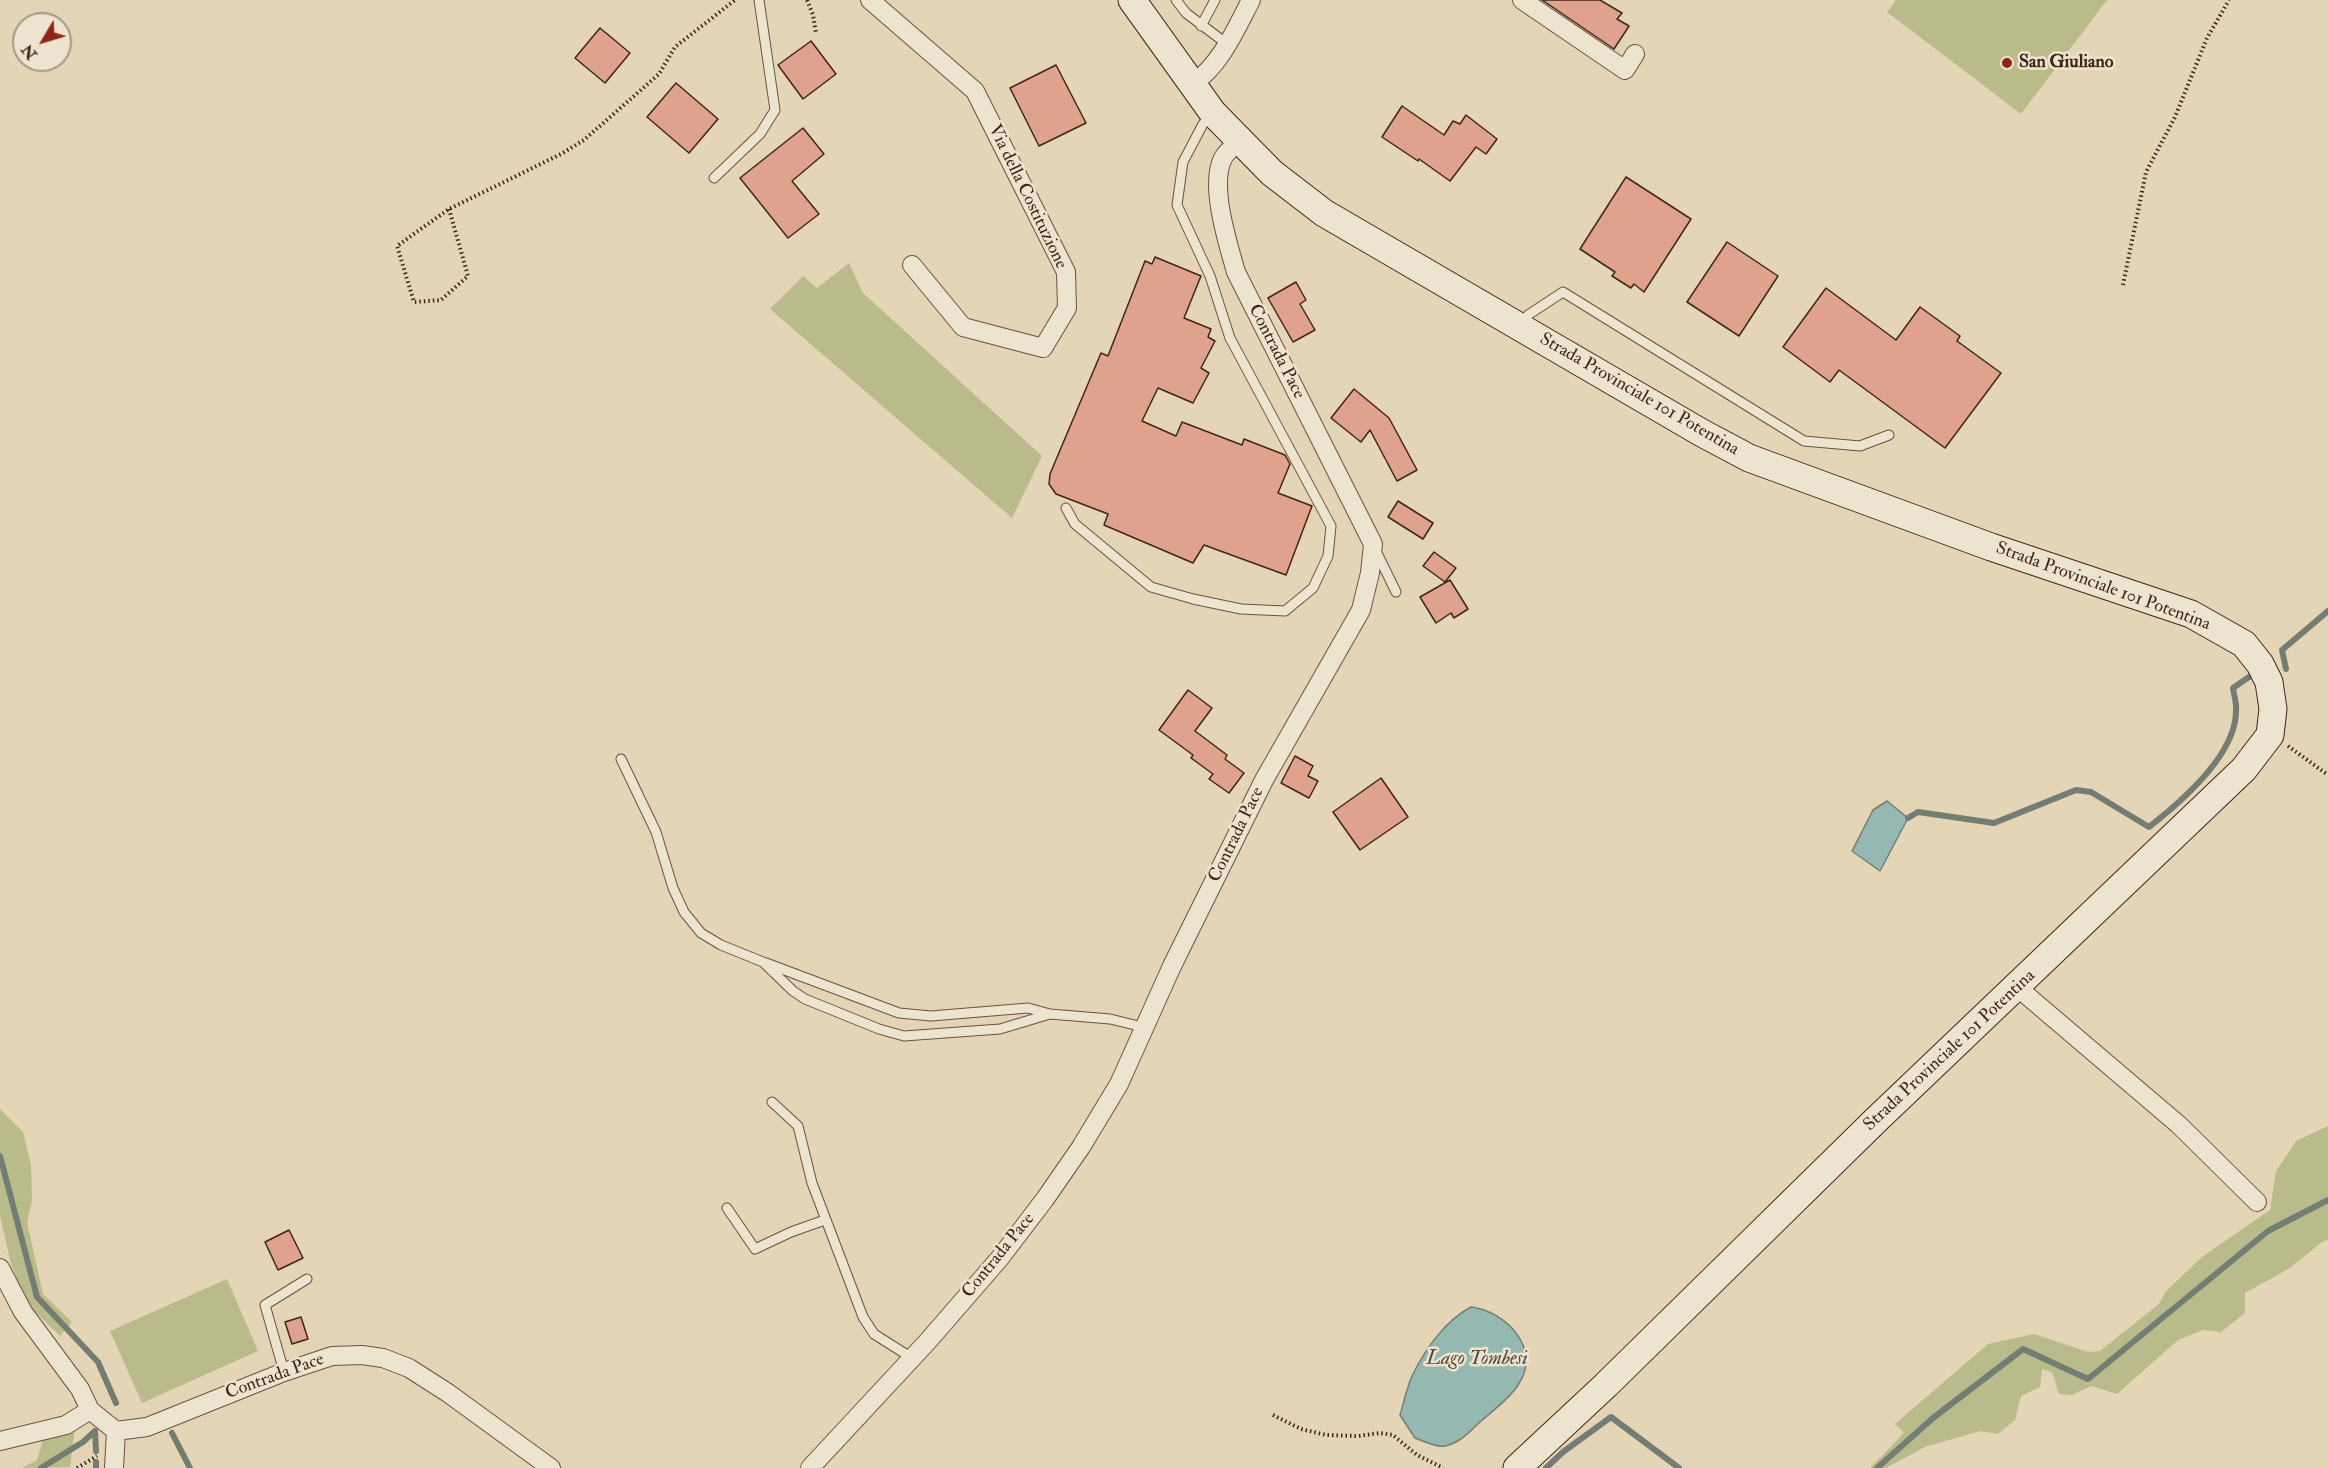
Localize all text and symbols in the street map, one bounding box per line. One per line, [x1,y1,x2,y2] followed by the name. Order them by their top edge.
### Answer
[12,12,72,72] north arrow
[17,40,42,64] text: N
[2019,52,2113,74] place label: San Giuliano
[2000,56,2014,70] marker: San Giuliano
[983,121,1071,273] street label: Via della Costituzione
[1243,301,1309,403] street label: Contrada Pace
[1535,329,1743,461] street label: Strada Provinciale 101 Potentina
[1993,538,2213,636] street label: Strada Provinciale 101 Potentina
[1205,784,1269,886] street label: Contrada Pace
[1860,966,2040,1136] street label: Strada Provinciale 101 Potentina
[958,1209,1040,1303] street label: Contrada Pace
[1426,1348,1528,1372] water label: Lago Tombesi
[223,1349,327,1405] street label: Contrada Pace

